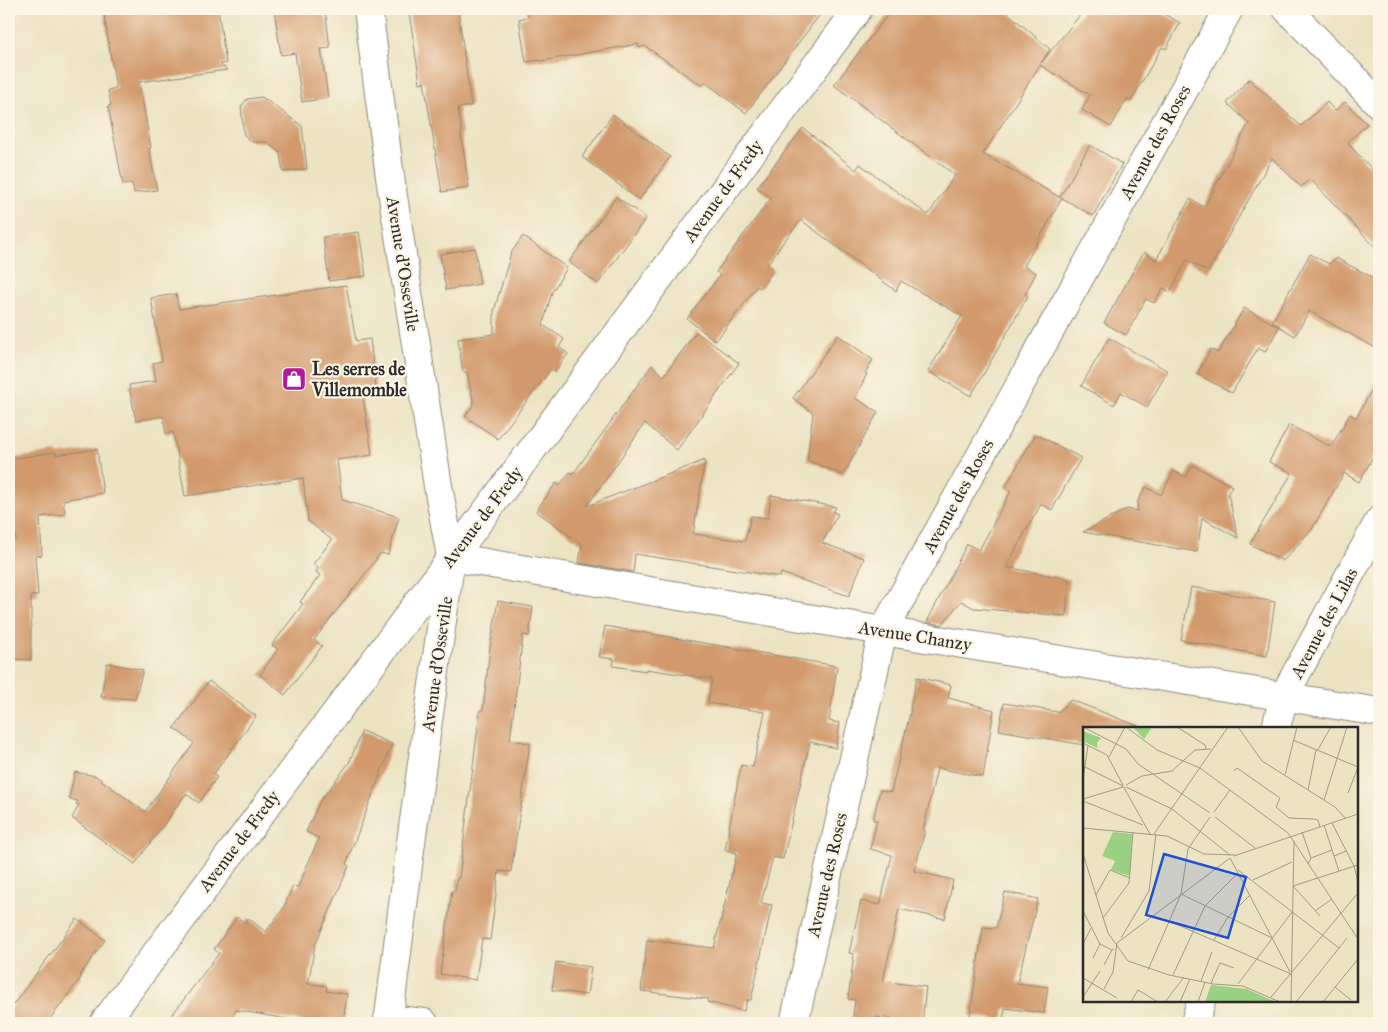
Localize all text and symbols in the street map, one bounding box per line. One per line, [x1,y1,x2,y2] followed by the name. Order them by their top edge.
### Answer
[1114,81,1195,204] street label: Avenue des Roses
[678,135,768,247] street label: Avenue de Fredy
[381,194,425,333] street label: Avenue d'Osseville
[311,358,407,401] place label: Les serres de Villemomble
[281,366,307,392] shop icon: Les serres de Villemomble
[917,435,998,558] street label: Avenue des Roses
[436,462,528,573] street label: Avenue de Fredy
[1285,564,1362,683] street label: Avenue des Lilas
[416,595,457,734] street label: Avenue d'Osseville
[856,616,974,656] street label: Avenue Chanzy
[1083,727,1358,1002] inset map
[193,786,285,897] street label: Avenue de Fredy
[802,811,852,940] street label: Avenue des Roses

